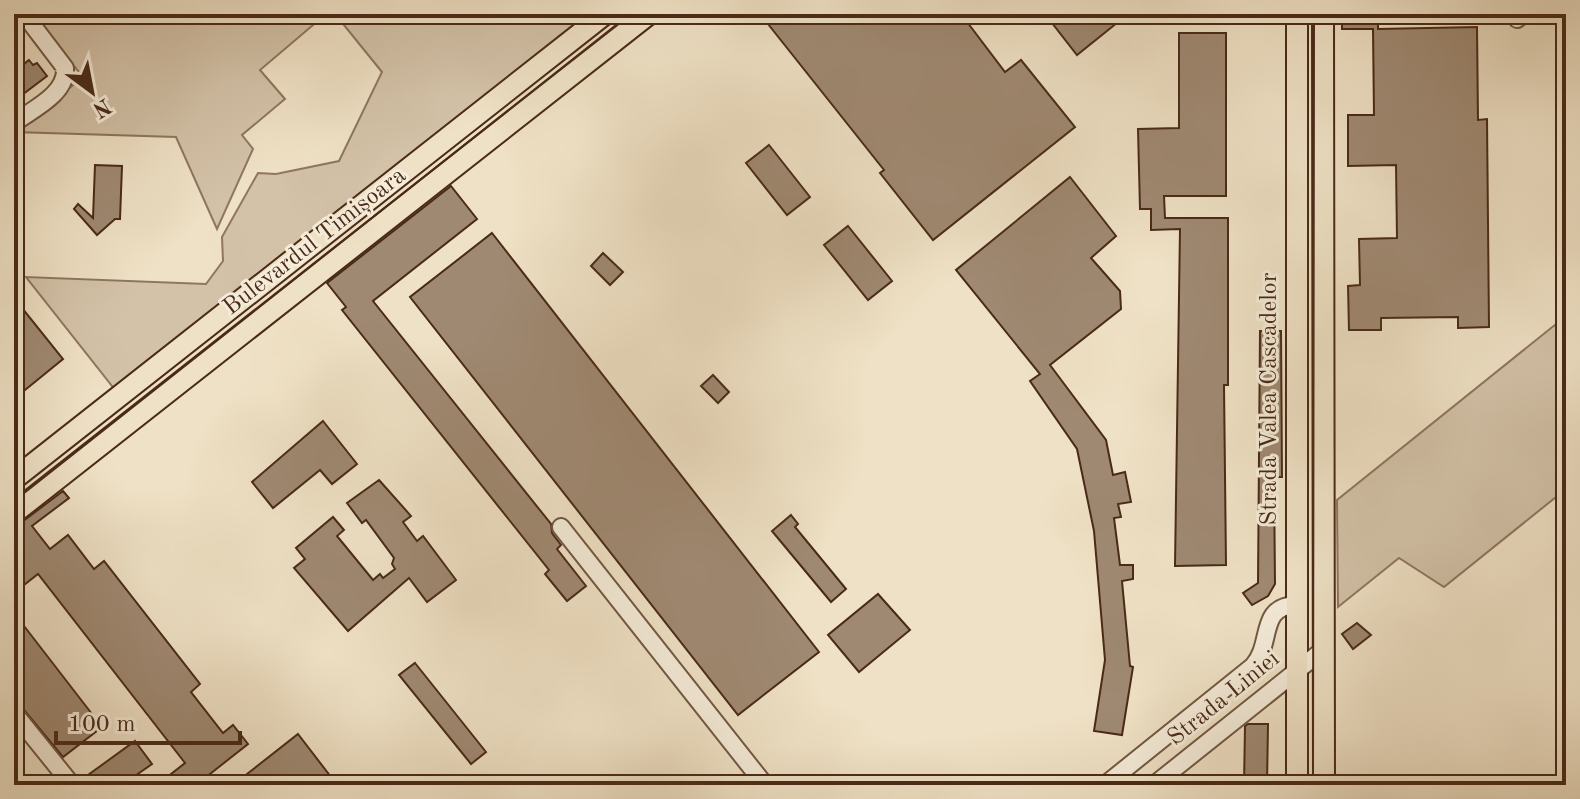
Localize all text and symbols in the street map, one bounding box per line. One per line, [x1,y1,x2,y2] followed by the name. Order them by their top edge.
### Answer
[52,52,132,132] north arrow
[88,93,114,121] text: N
[219,163,411,320] street label: Bulevardul Timișoara
[1258,272,1282,526] street label: Strada Valea Cascadelor
[1164,647,1284,751] street label: Strada Liniei
[56,695,240,745] scale bar
[68,713,136,737] text: 100 m

